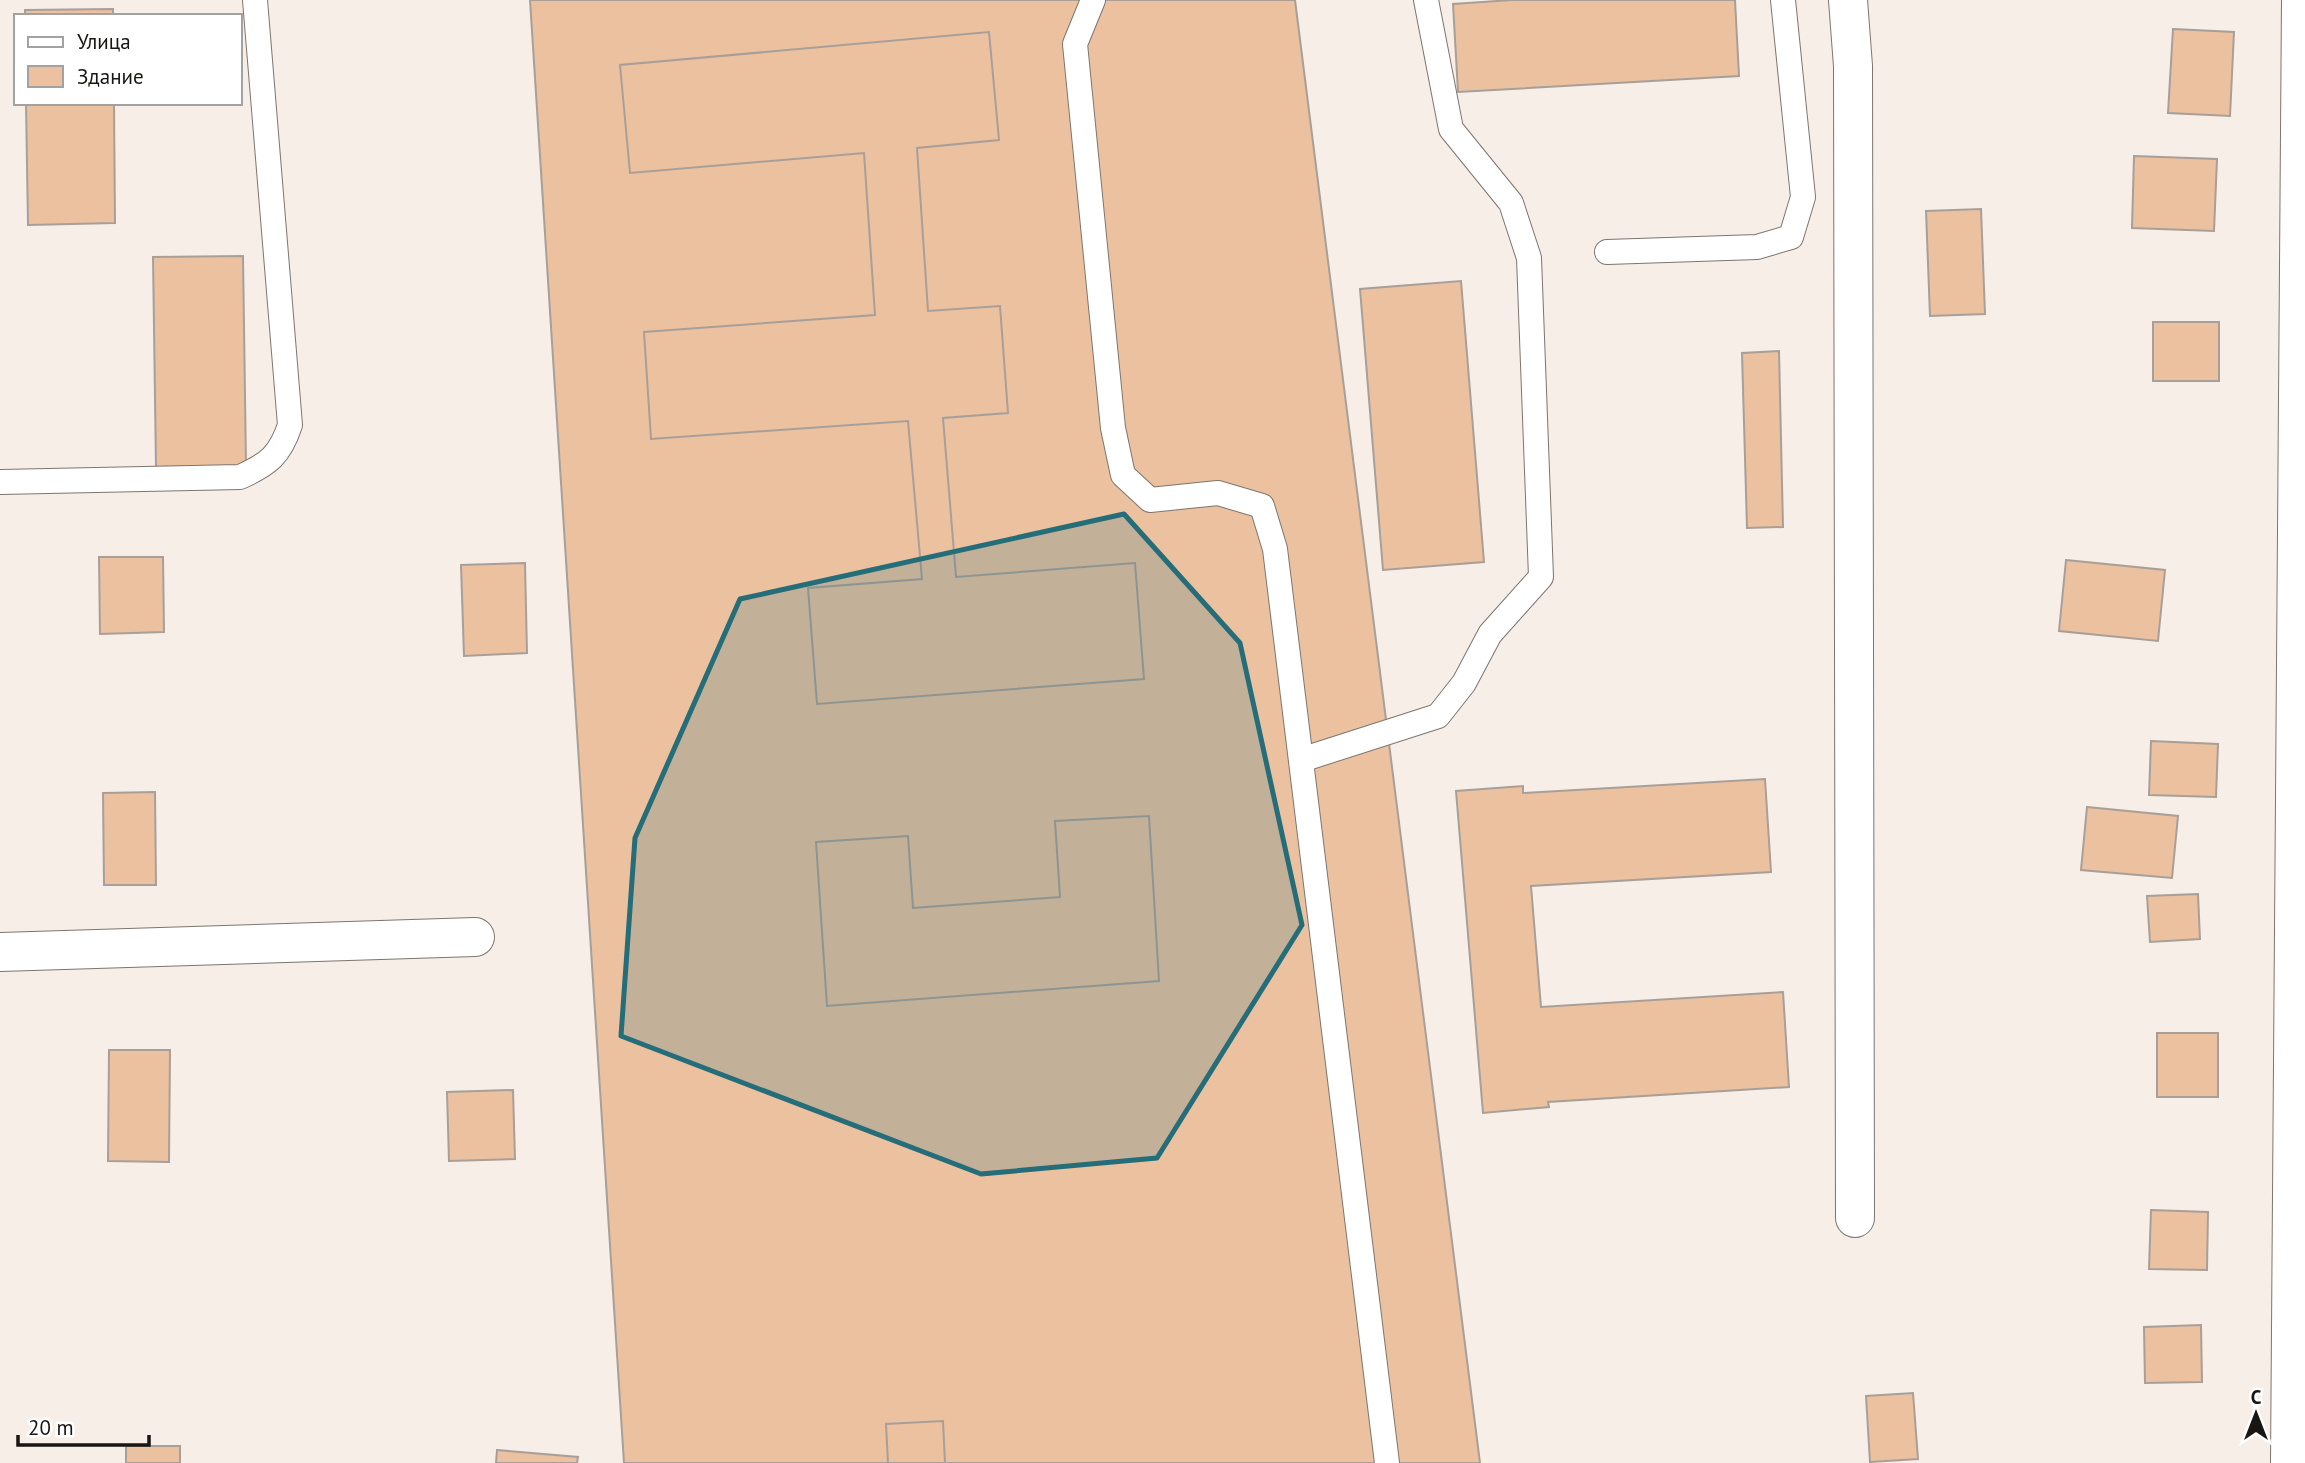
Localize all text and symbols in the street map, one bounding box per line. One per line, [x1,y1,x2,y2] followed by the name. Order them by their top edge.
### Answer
[14,14,242,105] legend
[77,28,131,55] text: Улица
[77,63,144,90] text: Здание
[2221,1379,2291,1449] north arrow
[2251,1385,2262,1409] text: С
[18,1404,149,1448] scale bar
[28,1414,74,1441] text: 20 m

